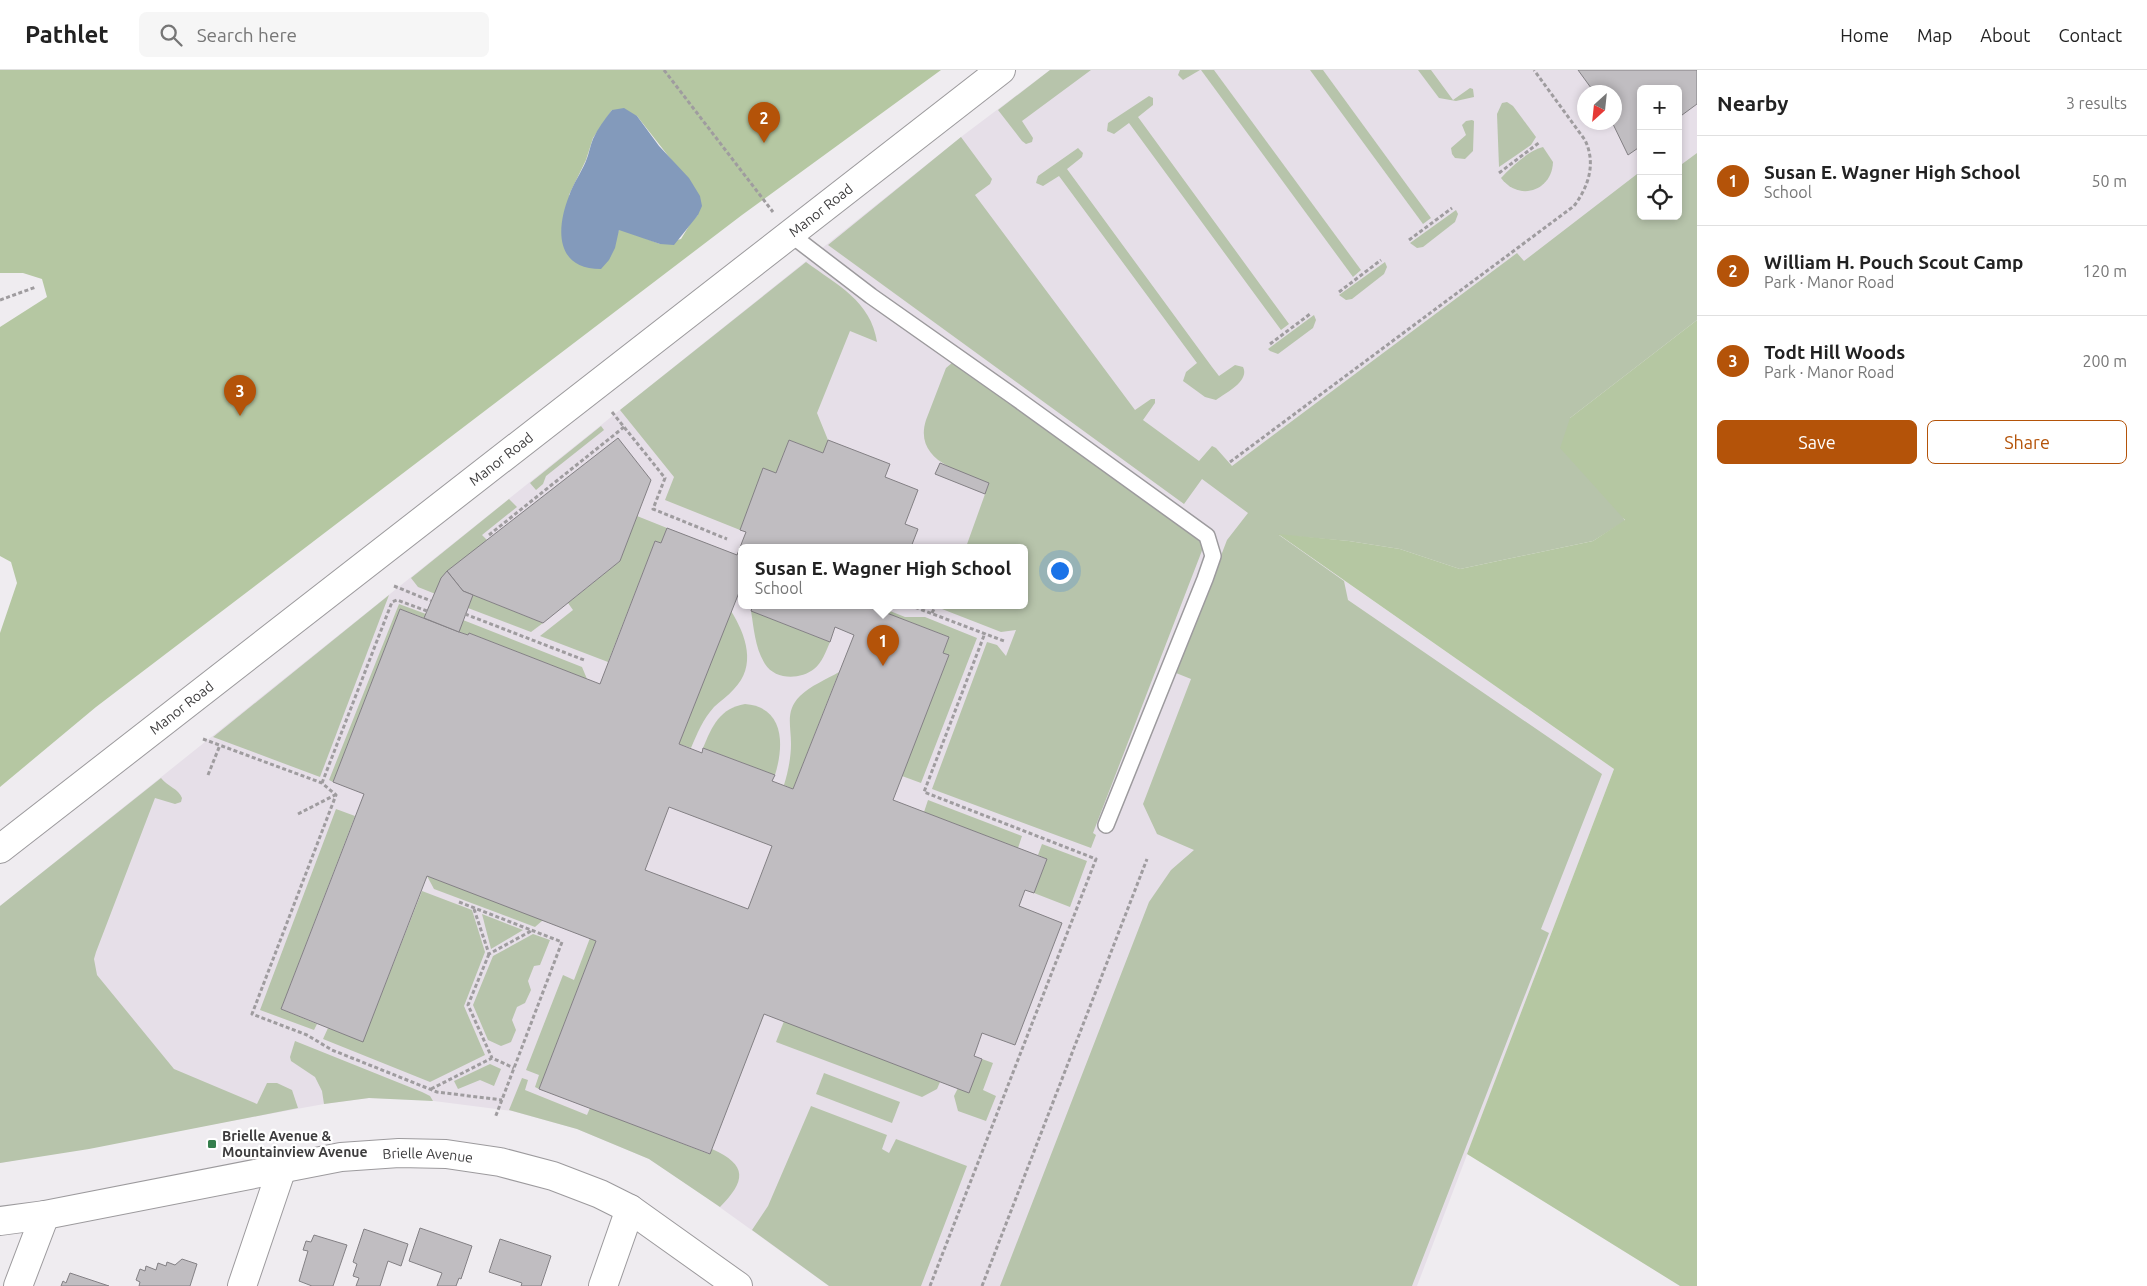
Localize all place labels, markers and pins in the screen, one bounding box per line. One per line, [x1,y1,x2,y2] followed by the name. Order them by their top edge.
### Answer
[748,102,780,143] pin: 2
[224,375,256,416] pin: 3
[867,625,899,666] pin: 1
[222,1128,368,1160] place label: Brielle Avenue & Mountainview Avenue
[206,1138,218,1150] marker: Brielle Avenue & Mountainview Avenue

